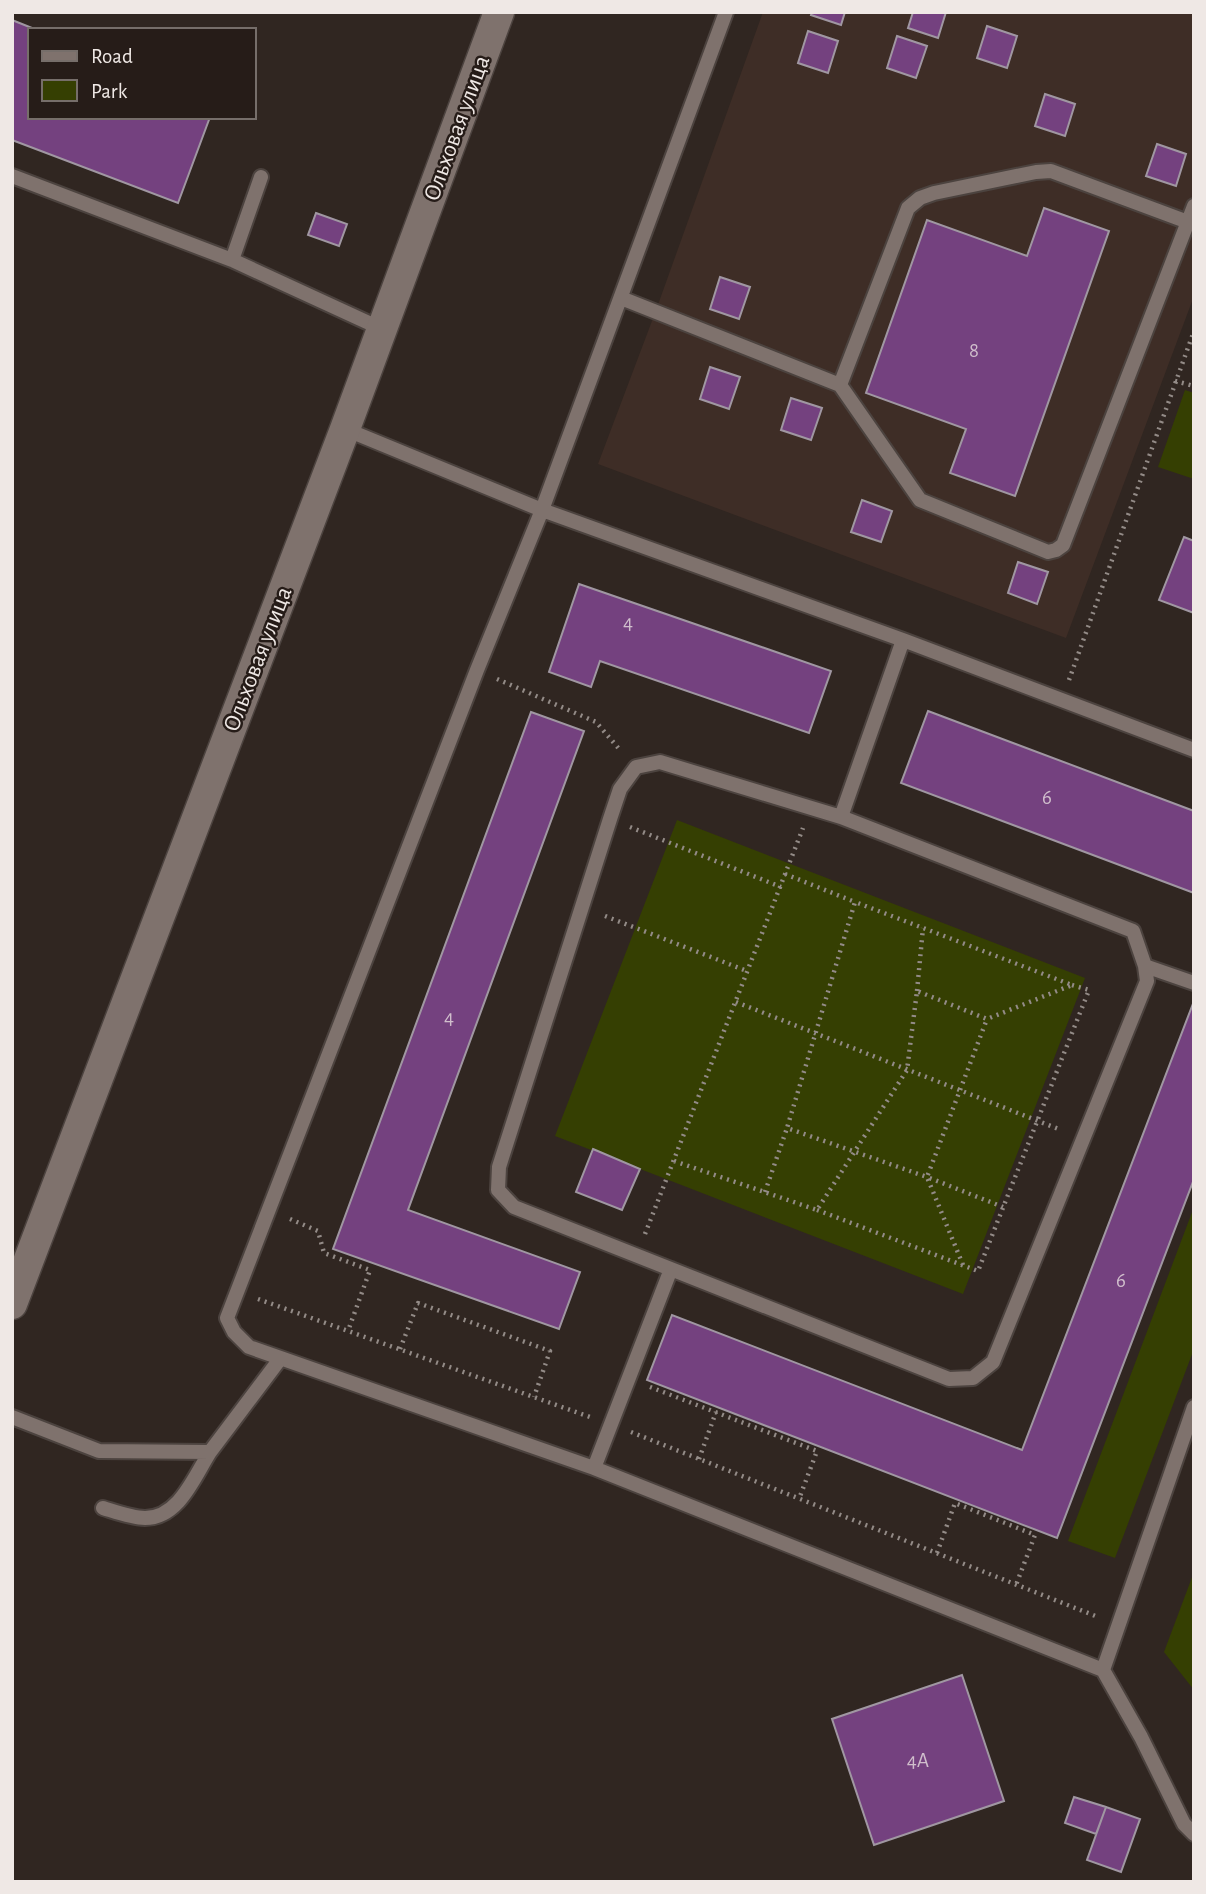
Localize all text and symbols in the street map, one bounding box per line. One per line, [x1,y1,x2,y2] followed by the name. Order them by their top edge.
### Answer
[28,28,256,119] legend
[91,46,133,67] text: Road
[420,52,494,204] street label: Ольховая улица
[91,81,128,102] text: Park
[969,340,979,361] house number: 8
[219,584,297,735] street label: Ольховая улица
[623,612,633,633] house number: 4
[1042,787,1052,808] house number: 6
[444,1007,454,1028] house number: 4
[1116,1270,1126,1291] house number: 6
[907,1750,929,1771] house number: 4А

